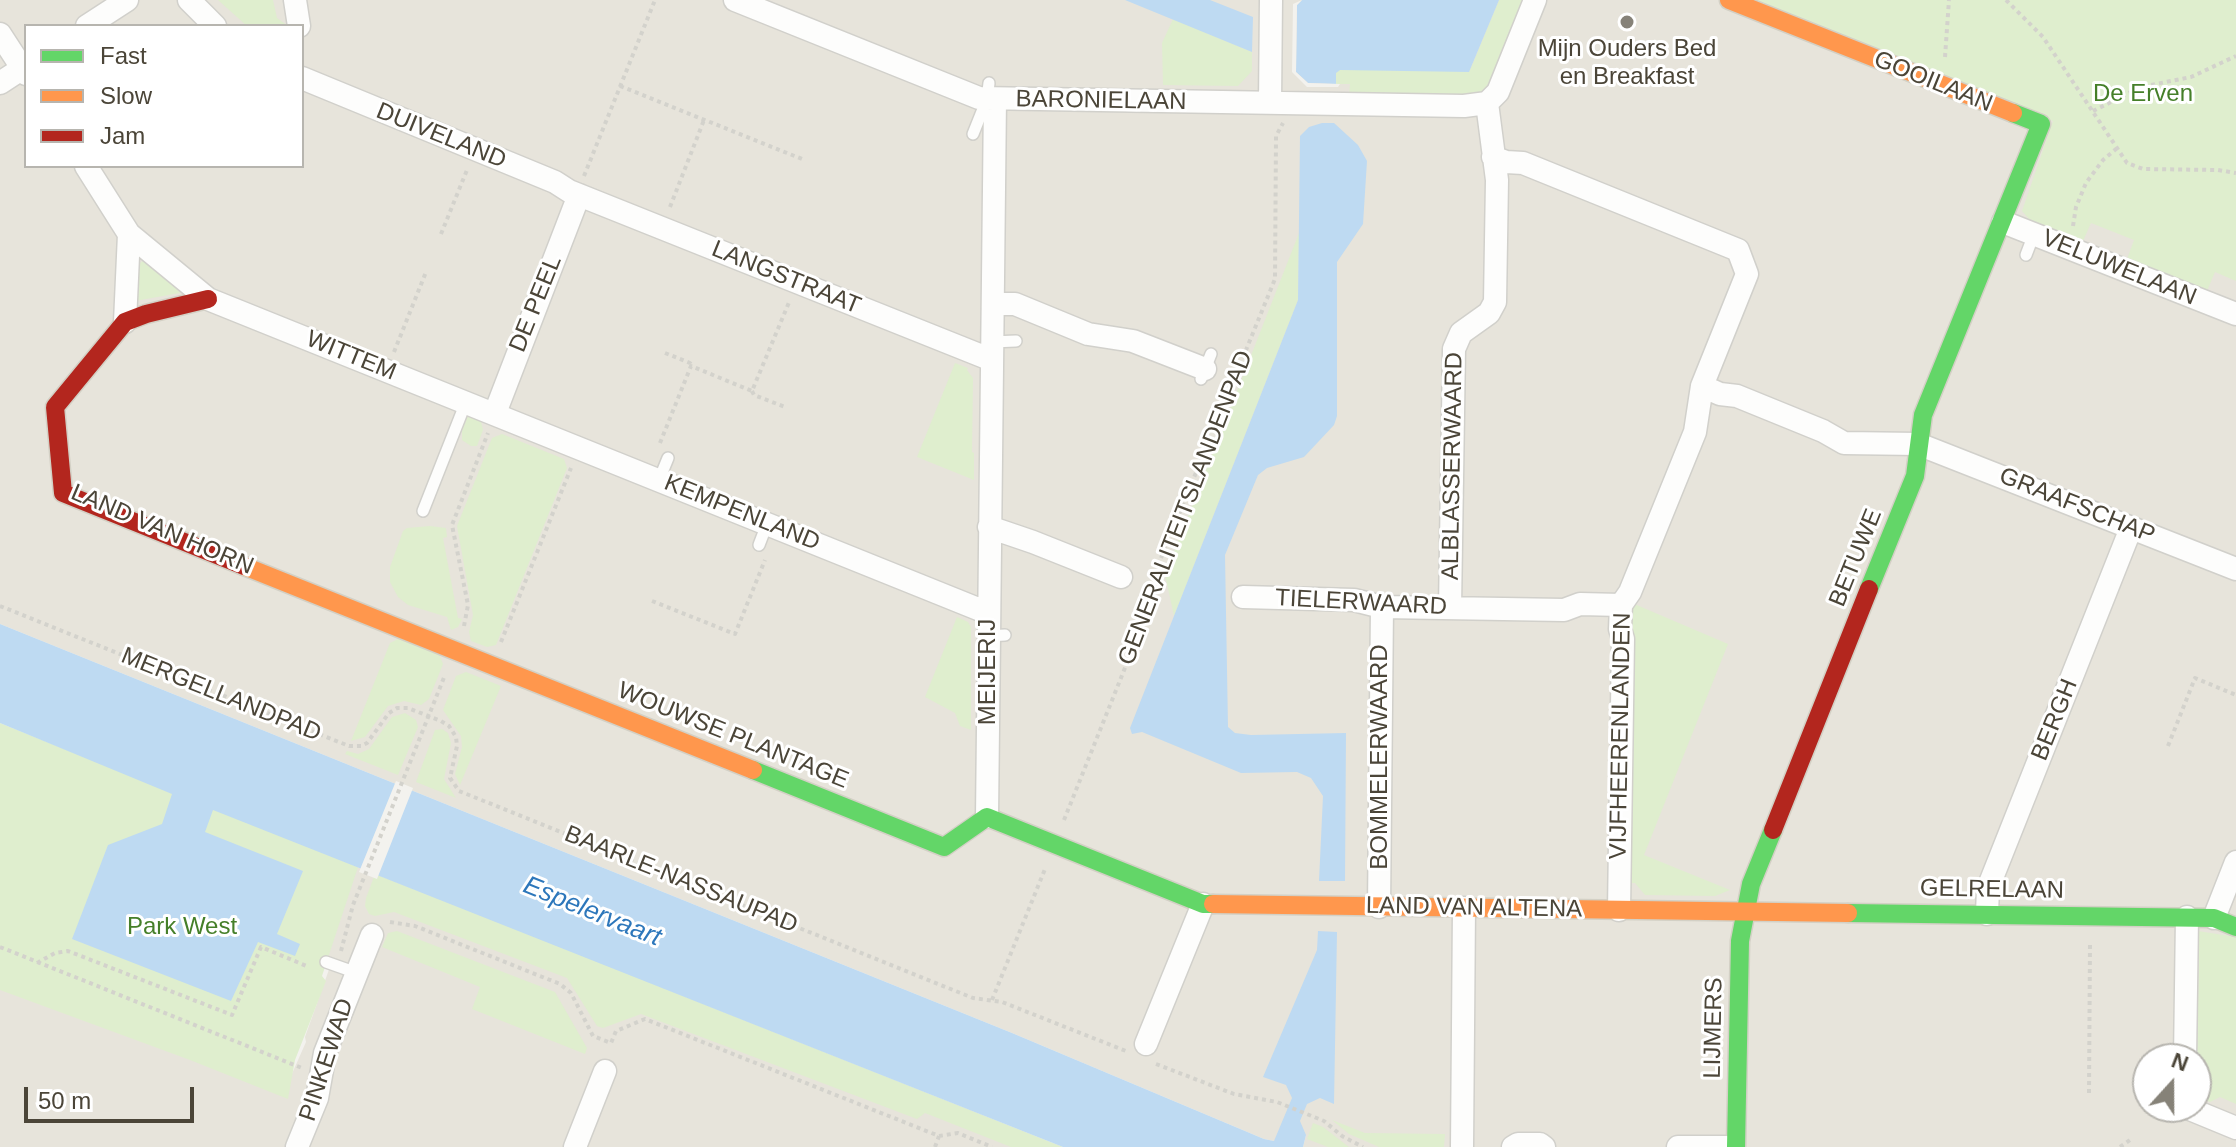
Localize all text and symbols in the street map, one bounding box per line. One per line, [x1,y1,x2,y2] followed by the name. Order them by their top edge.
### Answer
[1618,13,1636,31] marker: Mijn Ouders Bed en Breakfast
[24,24,304,168] legend
[1538,35,1716,91] place label: Mijn Ouders Bed en Breakfast
[100,42,147,69] text: Fast
[1869,45,1997,119] street label: GOOILAAN
[2093,80,2193,108] park label: De Erven
[100,82,152,109] text: Slow
[1015,85,1187,117] street label: BARONIELAAN
[372,97,510,175] street label: DUIVELAND
[100,122,145,149] text: Jam
[2038,224,2200,312] street label: VELUWELAAN
[707,235,865,321] street label: LANGSTRAAT
[504,252,568,356] street label: DE PEEL
[302,325,400,387] street label: WITTEM
[1113,347,1259,669] street label: GENERALITEITSLANDENPAD
[1437,352,1469,580] street label: ALBLASSERWAARD
[1995,462,2159,550] street label: GRAAFSCHAP
[660,469,824,557] street label: KEMPENLAND
[66,479,258,581] street label: LAND VAN HORN
[1823,505,1889,611] street label: BETUWE
[1274,584,1448,622] street label: TIELERWAARD
[1604,612,1638,860] street label: VIJFHEERENLANDEN
[974,619,1002,725] street label: MEIJERIJ
[117,642,325,748] street label: MERGELLANDPAD
[1366,644,1394,870] street label: BOMMELERWAARD
[2026,675,2084,765] street label: BERGH
[613,677,853,795] street label: WOUWSE PLANTAGE
[560,820,802,940] street label: BAARLE-NASSAUPAD
[518,870,666,954] water label: Espelervaart
[1920,874,2064,906] street label: GELRELAAN
[1366,892,1582,924] street label: LAND VAN ALTENA
[127,913,237,941] park label: Park West
[1699,977,1729,1079] street label: LIJMERS
[294,995,360,1125] street label: PINKEWAD
[2132,1043,2212,1123] north arrow
[2168,1047,2192,1077] text: N
[28,1071,198,1121] scale bar
[38,1087,91,1114] text: 50 m

